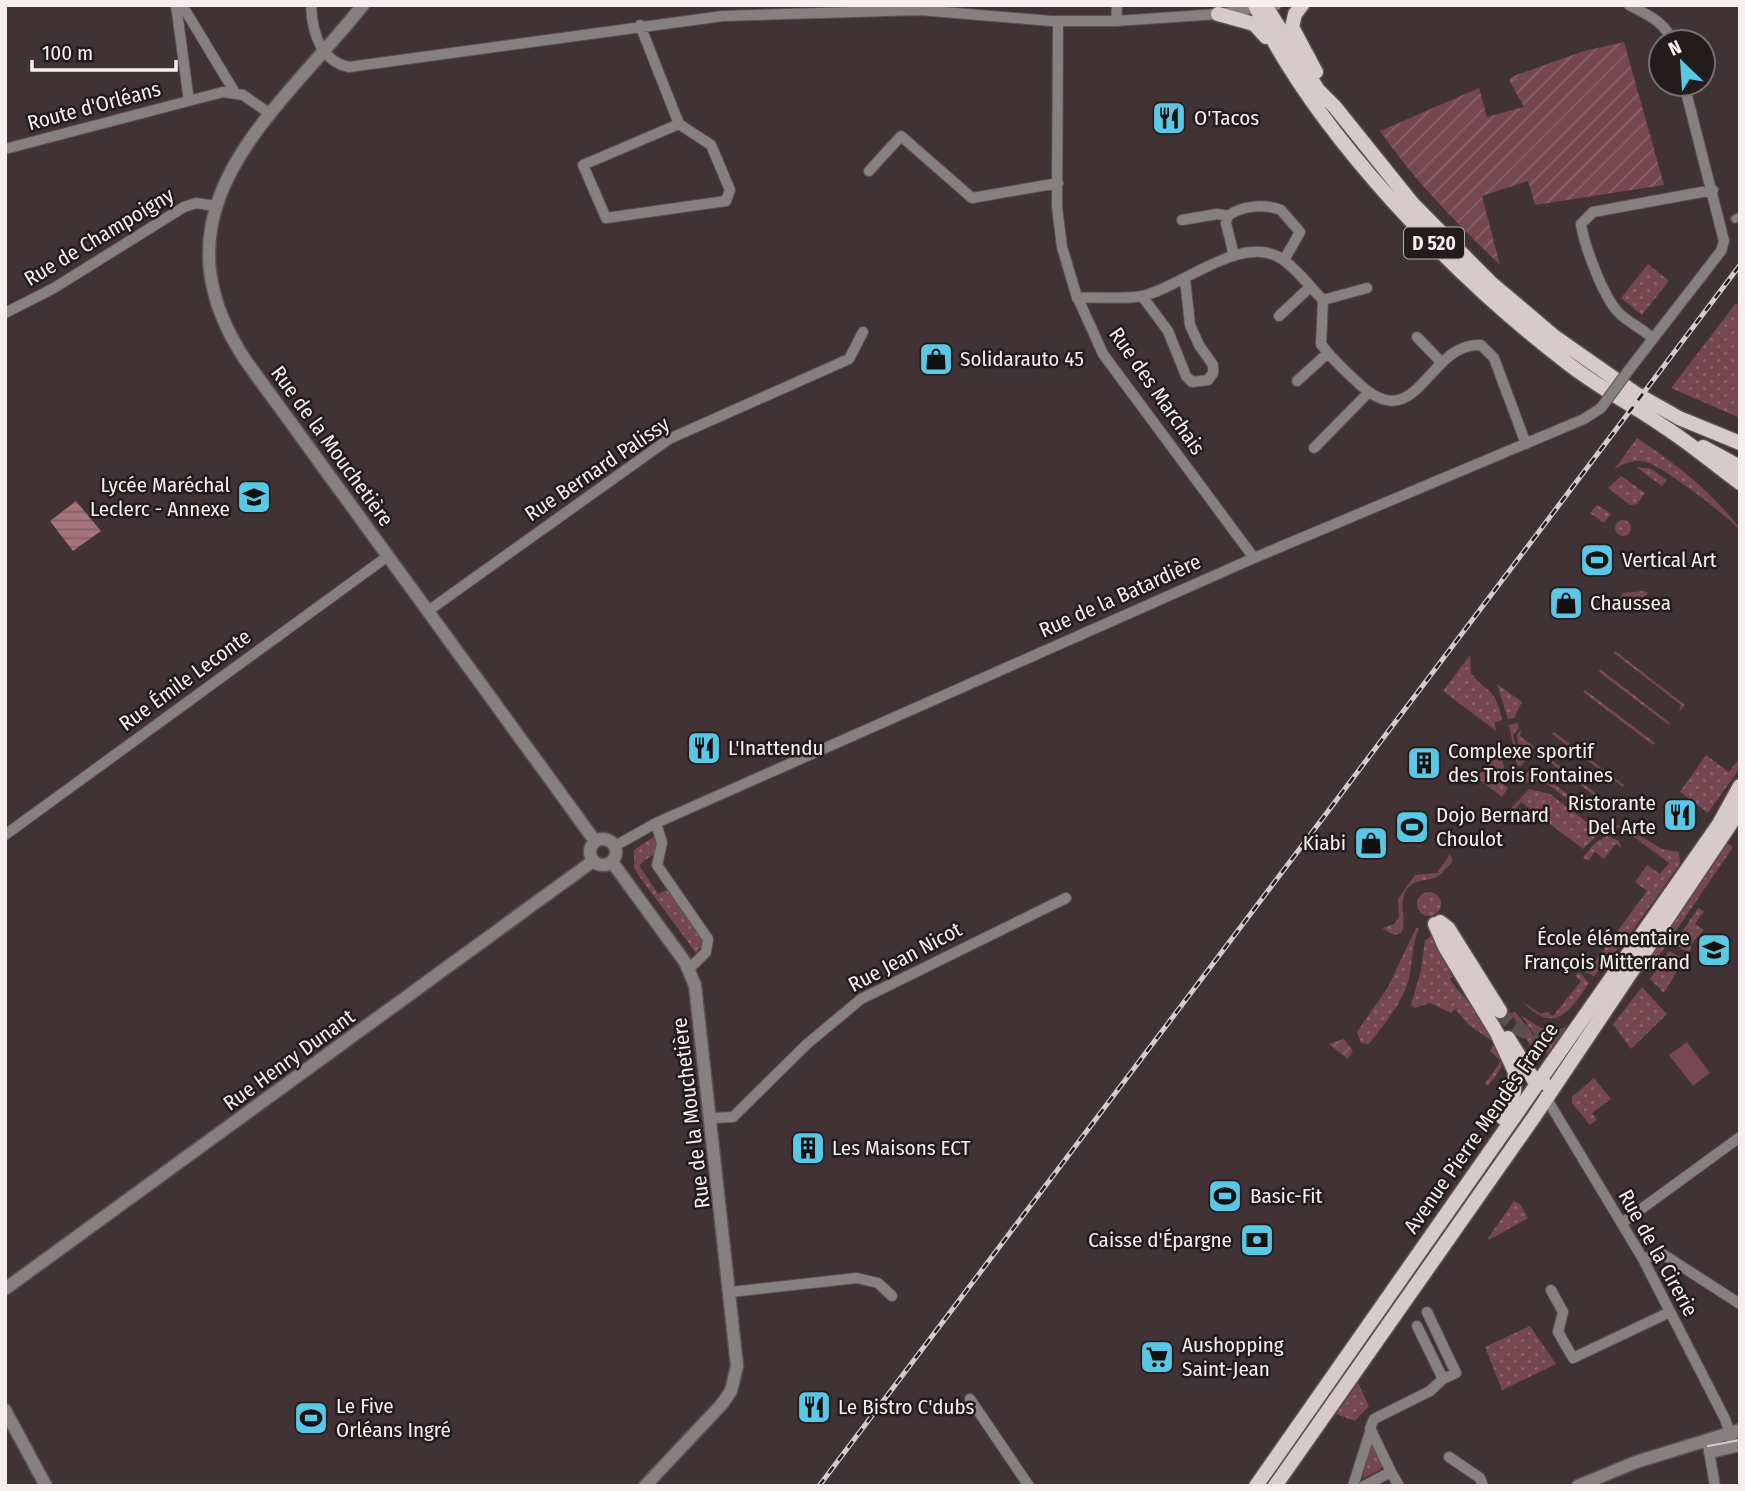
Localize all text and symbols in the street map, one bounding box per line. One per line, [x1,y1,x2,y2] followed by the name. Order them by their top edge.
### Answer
[32,28,175,72] scale bar
[1647,28,1717,98] north arrow
[1665,35,1685,61] text: N
[42,40,93,66] text: 100 m
[24,76,164,136] street label: Route d'Orléans
[1150,99,1188,137] restaurant icon: O'Tacos
[1194,105,1259,131] place label: O'Tacos
[19,182,179,292] street label: Rue de Champoigny
[1404,228,1464,258] road number: D 520
[1103,322,1211,460] street label: Rue des Marchais
[917,340,955,378] shop icon: Solidarauto 45
[960,346,1084,372] place label: Solidarauto 45
[265,361,399,531] street label: Rue de la Mouchetière
[520,411,675,527] street label: Rue Bernard Palissy
[90,472,230,522] place label: Lycée Maréchal Leclerc - Annexe
[235,478,273,516] school or university icon: Lycée Maréchal Leclerc - Annexe
[1578,541,1616,579] sports icon: Vertical Art
[1622,547,1717,573] place label: Vertical Art
[1035,549,1205,643] street label: Rue de la Batardière
[1547,584,1585,622] shop icon: Chaussea
[1590,590,1671,616] place label: Chaussea
[114,624,256,736] street label: Rue Émile Leconte
[685,729,723,767] restaurant icon: L'Inattendu
[728,735,823,761] place label: L'Inattendu
[1448,738,1613,788] place label: Complexe sportif des Trois Fontaines
[1405,744,1443,782] building icon: Complexe sportif des Trois Fontaines
[1568,790,1656,840] place label: Ristorante Del Arte
[1661,796,1699,834] restaurant icon: Ristorante Del Arte
[1436,802,1549,852] place label: Dojo Bernard Choulot
[1393,808,1431,846] sports icon: Dojo Bernard Choulot
[1352,824,1390,862] shop icon: Kiabi
[1303,830,1346,856] place label: Kiabi
[844,916,966,998] street label: Rue Jean Nicot
[1524,925,1690,975] place label: École élémentaire François Mitterrand
[1695,931,1733,969] school or university icon: École élémentaire François Mitterrand
[218,1004,360,1116] street label: Rue Henry Dunant
[666,1016,716,1210] street label: Rue de la Mouchetière
[1398,1018,1564,1238] street label: Avenue Pierre Mendès France
[789,1129,827,1167] building icon: Les Maisons ECT
[832,1135,971,1161] place label: Les Maisons ECT
[1206,1177,1244,1215] sports icon: Basic-Fit
[1250,1183,1323,1209] place label: Basic-Fit
[1612,1185,1704,1321] street label: Rue de la Cirerie
[1238,1221,1276,1259] bank icon: Caisse d'Épargne
[1088,1227,1232,1253] place label: Caisse d'Épargne
[1182,1332,1284,1382] place label: Aushopping Saint-Jean
[1138,1338,1176,1376] supermarket icon: Aushopping Saint-Jean
[795,1388,833,1426] restaurant icon: Le Bistro C'dubs
[336,1393,451,1443] place label: Le Five Orléans Ingré
[838,1394,975,1420] place label: Le Bistro C'dubs
[292,1399,330,1437] sports icon: Le Five Orléans Ingré

